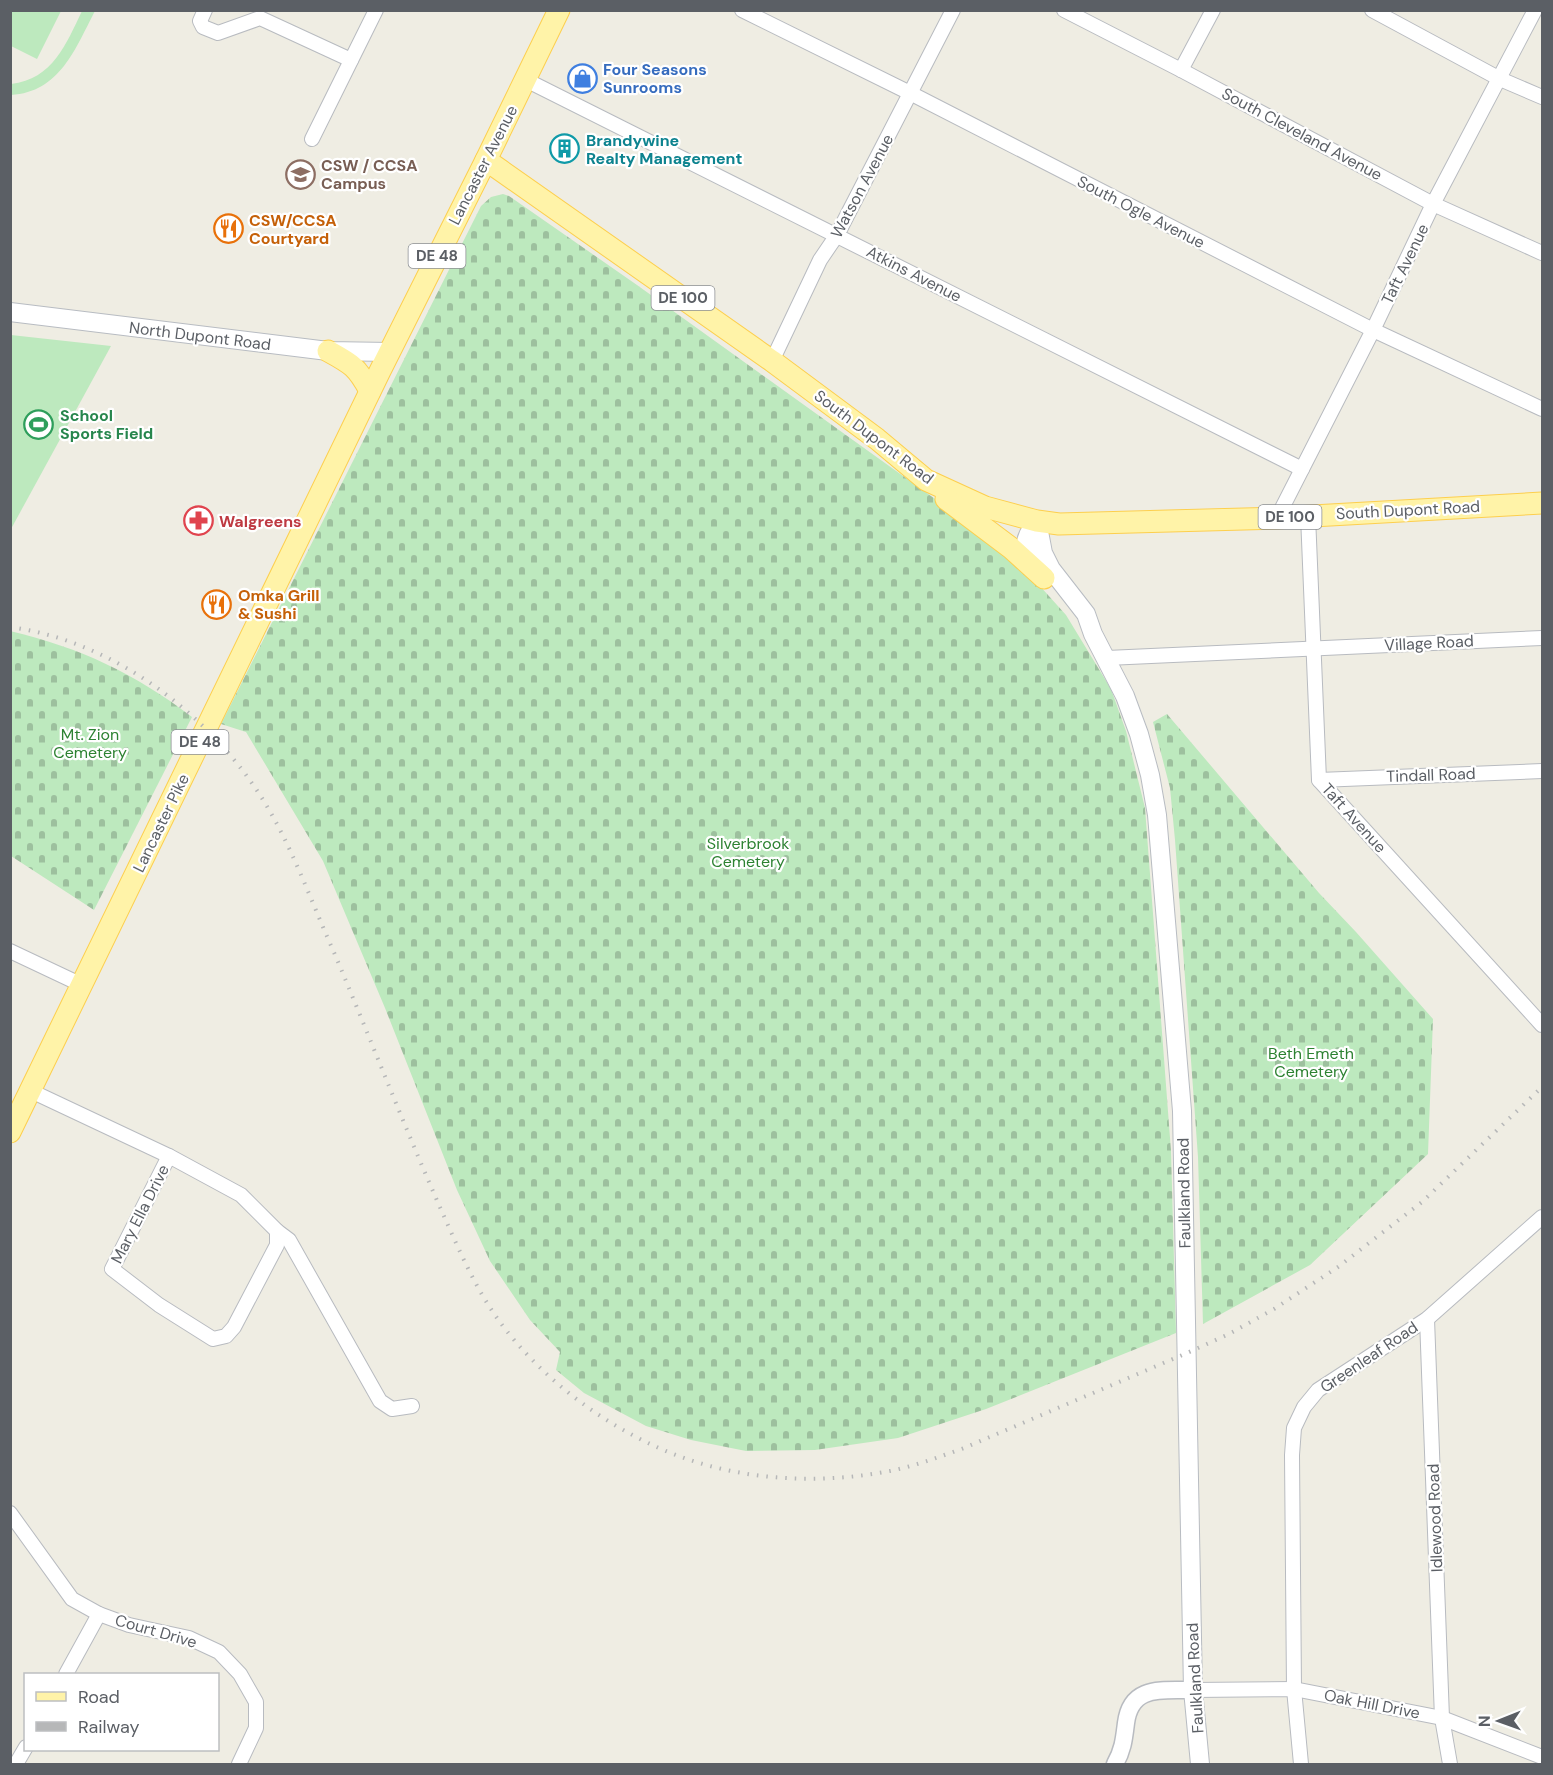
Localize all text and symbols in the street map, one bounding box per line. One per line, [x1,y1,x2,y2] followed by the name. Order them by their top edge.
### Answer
[603,59,707,98] place label: Four Seasons Sunrooms
[566,62,598,94] shop icon: Four Seasons Sunrooms
[1218,83,1386,185] street label: South Cleveland Avenue
[444,102,522,228] street label: Lancaster Avenue
[586,130,742,169] place label: Brandywine Realty Management
[826,130,898,242] street label: Watson Avenue
[549,133,581,165] building icon: Brandywine Realty Management
[321,155,418,194] place label: CSW / CCSA Campus
[284,158,316,190] school or university icon: CSW / CCSA Campus
[1074,171,1208,253] street label: South Ogle Avenue
[249,210,337,249] place label: CSW/CCSA Courtyard
[212,213,244,245] restaurant icon: CSW/CCSA Courtyard
[1377,220,1433,308] street label: Taft Avenue
[863,241,965,307] street label: Atkins Avenue
[408,244,466,268] road number: DE 48
[652,286,714,310] road number: DE 100
[128,317,272,355] street label: North Dupont Road
[810,385,938,489] street label: South Dupont Road
[60,405,153,444] place label: School Sports Field
[23,408,55,440] sports icon: School Sports Field
[1335,496,1481,524] street label: South Dupont Road
[182,505,214,537] pharmacy icon: Walgreens
[1258,505,1322,529] road number: DE 100
[219,511,302,532] place label: Walgreens
[238,585,320,624] place label: Omka Grill & Sushi
[201,588,233,620] restaurant icon: Omka Grill & Sushi
[1384,630,1474,656] street label: Village Road
[53,724,127,763] park label: Mt. Zion Cemetery
[172,730,228,754] road number: DE 48
[1386,763,1476,787] street label: Tindall Road
[128,770,194,876] street label: Lancaster Pike
[1317,779,1391,857] street label: Taft Avenue
[707,833,789,872] park label: Silverbrook Cemetery
[1268,1043,1354,1082] park label: Beth Emeth Cemetery
[1173,1138,1195,1248] street label: Faulkland Road
[106,1161,174,1267] street label: Mary Ella Drive
[1316,1317,1422,1397] street label: Greenleaf Road
[1423,1463,1447,1573] street label: Idlewood Road
[113,1609,199,1653] street label: Court Drive
[1182,1622,1208,1734] street label: Faulkland Road
[24,1673,219,1751] legend
[1322,1684,1422,1724] street label: Oak Hill Drive
[78,1685,120,1709] text: Road
[1469,1691,1529,1751] north arrow
[78,1715,140,1739] text: Railway
[1474,1715,1495,1727] text: N

